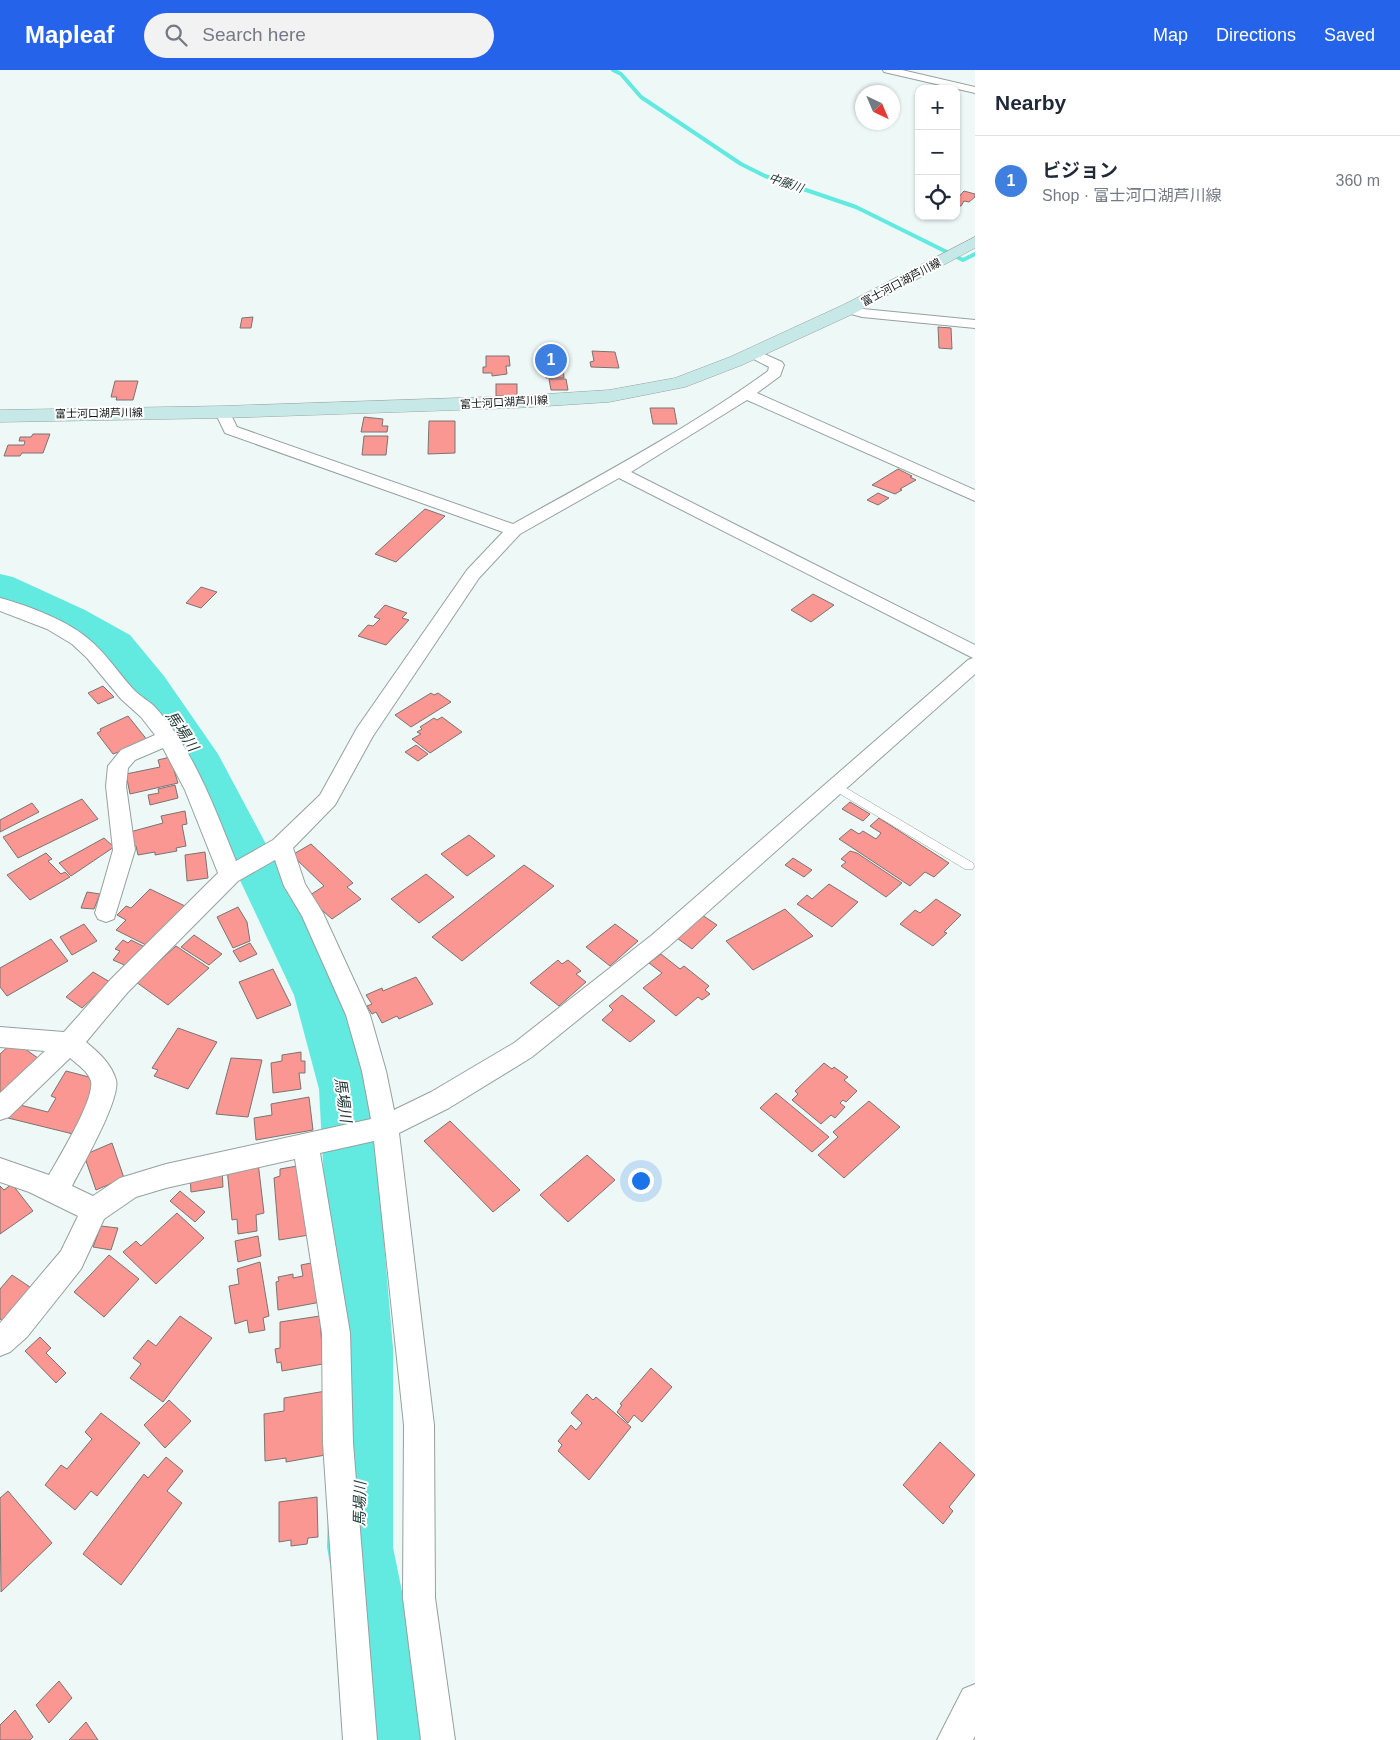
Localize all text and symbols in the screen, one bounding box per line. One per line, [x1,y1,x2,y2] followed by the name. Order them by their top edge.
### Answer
[144,13,494,58] search box
[25,21,114,48] text: Mapleaf
[162,21,190,49] icon: search
[202,24,306,45] text: Search here
[1153,25,1188,45] text: Map
[1216,25,1296,45] text: Directions
[1324,25,1375,45] text: Saved
[855,85,900,130] north arrow
[915,85,960,220] map controls
[915,85,960,130] button: +
[995,91,1066,114] text: Nearby
[915,130,960,175] button: −
[1042,160,1118,181] text: ビジョン
[767,171,807,196] water label: 中藤川
[1007,172,1015,189] text: 1
[1336,172,1380,189] text: 360 m
[915,175,960,220] button: locate
[1042,187,1222,204] text: Shop · 富士河口湖芦川線
[859,256,943,308] street label: 富士河口湖芦川線
[535,341,567,379] pin: 1
[460,394,548,410] street label: 富士河口湖芦川線
[55,406,143,420] street label: 富士河口湖芦川線
[163,707,203,756] water label: 馬場川
[332,1076,355,1125] water label: 馬場川
[628,1168,654,1194] your location
[351,1479,368,1527] water label: 馬場川

